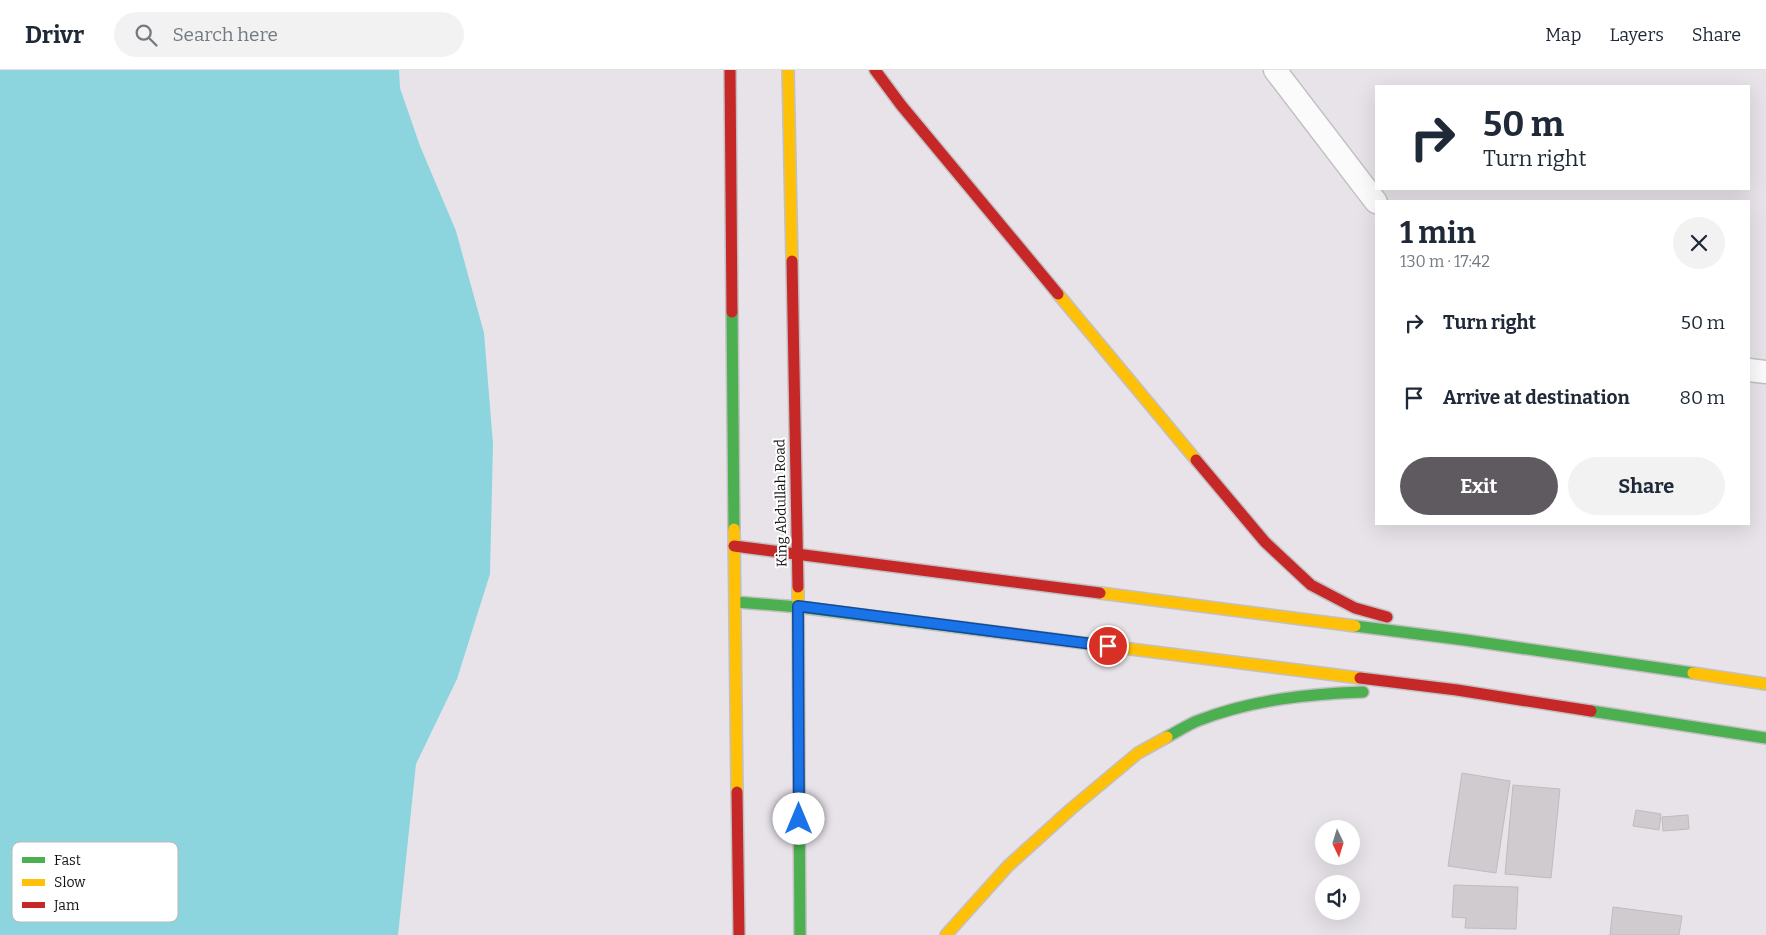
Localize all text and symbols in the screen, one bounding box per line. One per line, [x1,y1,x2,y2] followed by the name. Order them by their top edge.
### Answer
[114,12,464,57] search box
[25,21,84,49] text: Drivr
[132,21,160,49] icon: search
[172,23,278,46] text: Search here
[1545,24,1581,46] text: Map
[1609,24,1664,46] text: Layers
[1692,24,1741,46] text: Share
[1483,103,1564,145] text: 50 m
[1400,105,1465,170] icon: right
[1483,145,1586,172] text: Turn right
[1400,215,1476,251] text: 1 min
[1673,217,1725,269] button: close
[1400,252,1490,271] text: 130 m · 17:42
[1400,309,1428,337] icon: right
[1443,311,1536,334] text: Turn right
[1681,311,1725,334] text: 50 m
[1400,384,1428,412] icon: arrive
[1443,386,1630,409] text: Arrive at destination
[1679,386,1725,409] text: 80 m
[771,439,791,567] street label: King Abdullah Road
[1400,457,1558,515] button: Exit
[1568,457,1725,515] button: Share
[1087,625,1129,667] pin
[1094,632,1122,660] icon: arrive
[772,792,824,844] position arrow
[1315,820,1360,865] north arrow
[1315,820,1360,920] map controls
[12,842,178,922] legend
[54,852,81,869] text: Fast
[54,874,86,891] text: Slow
[1315,875,1360,920] button: sound
[53,897,80,914] text: Jam

